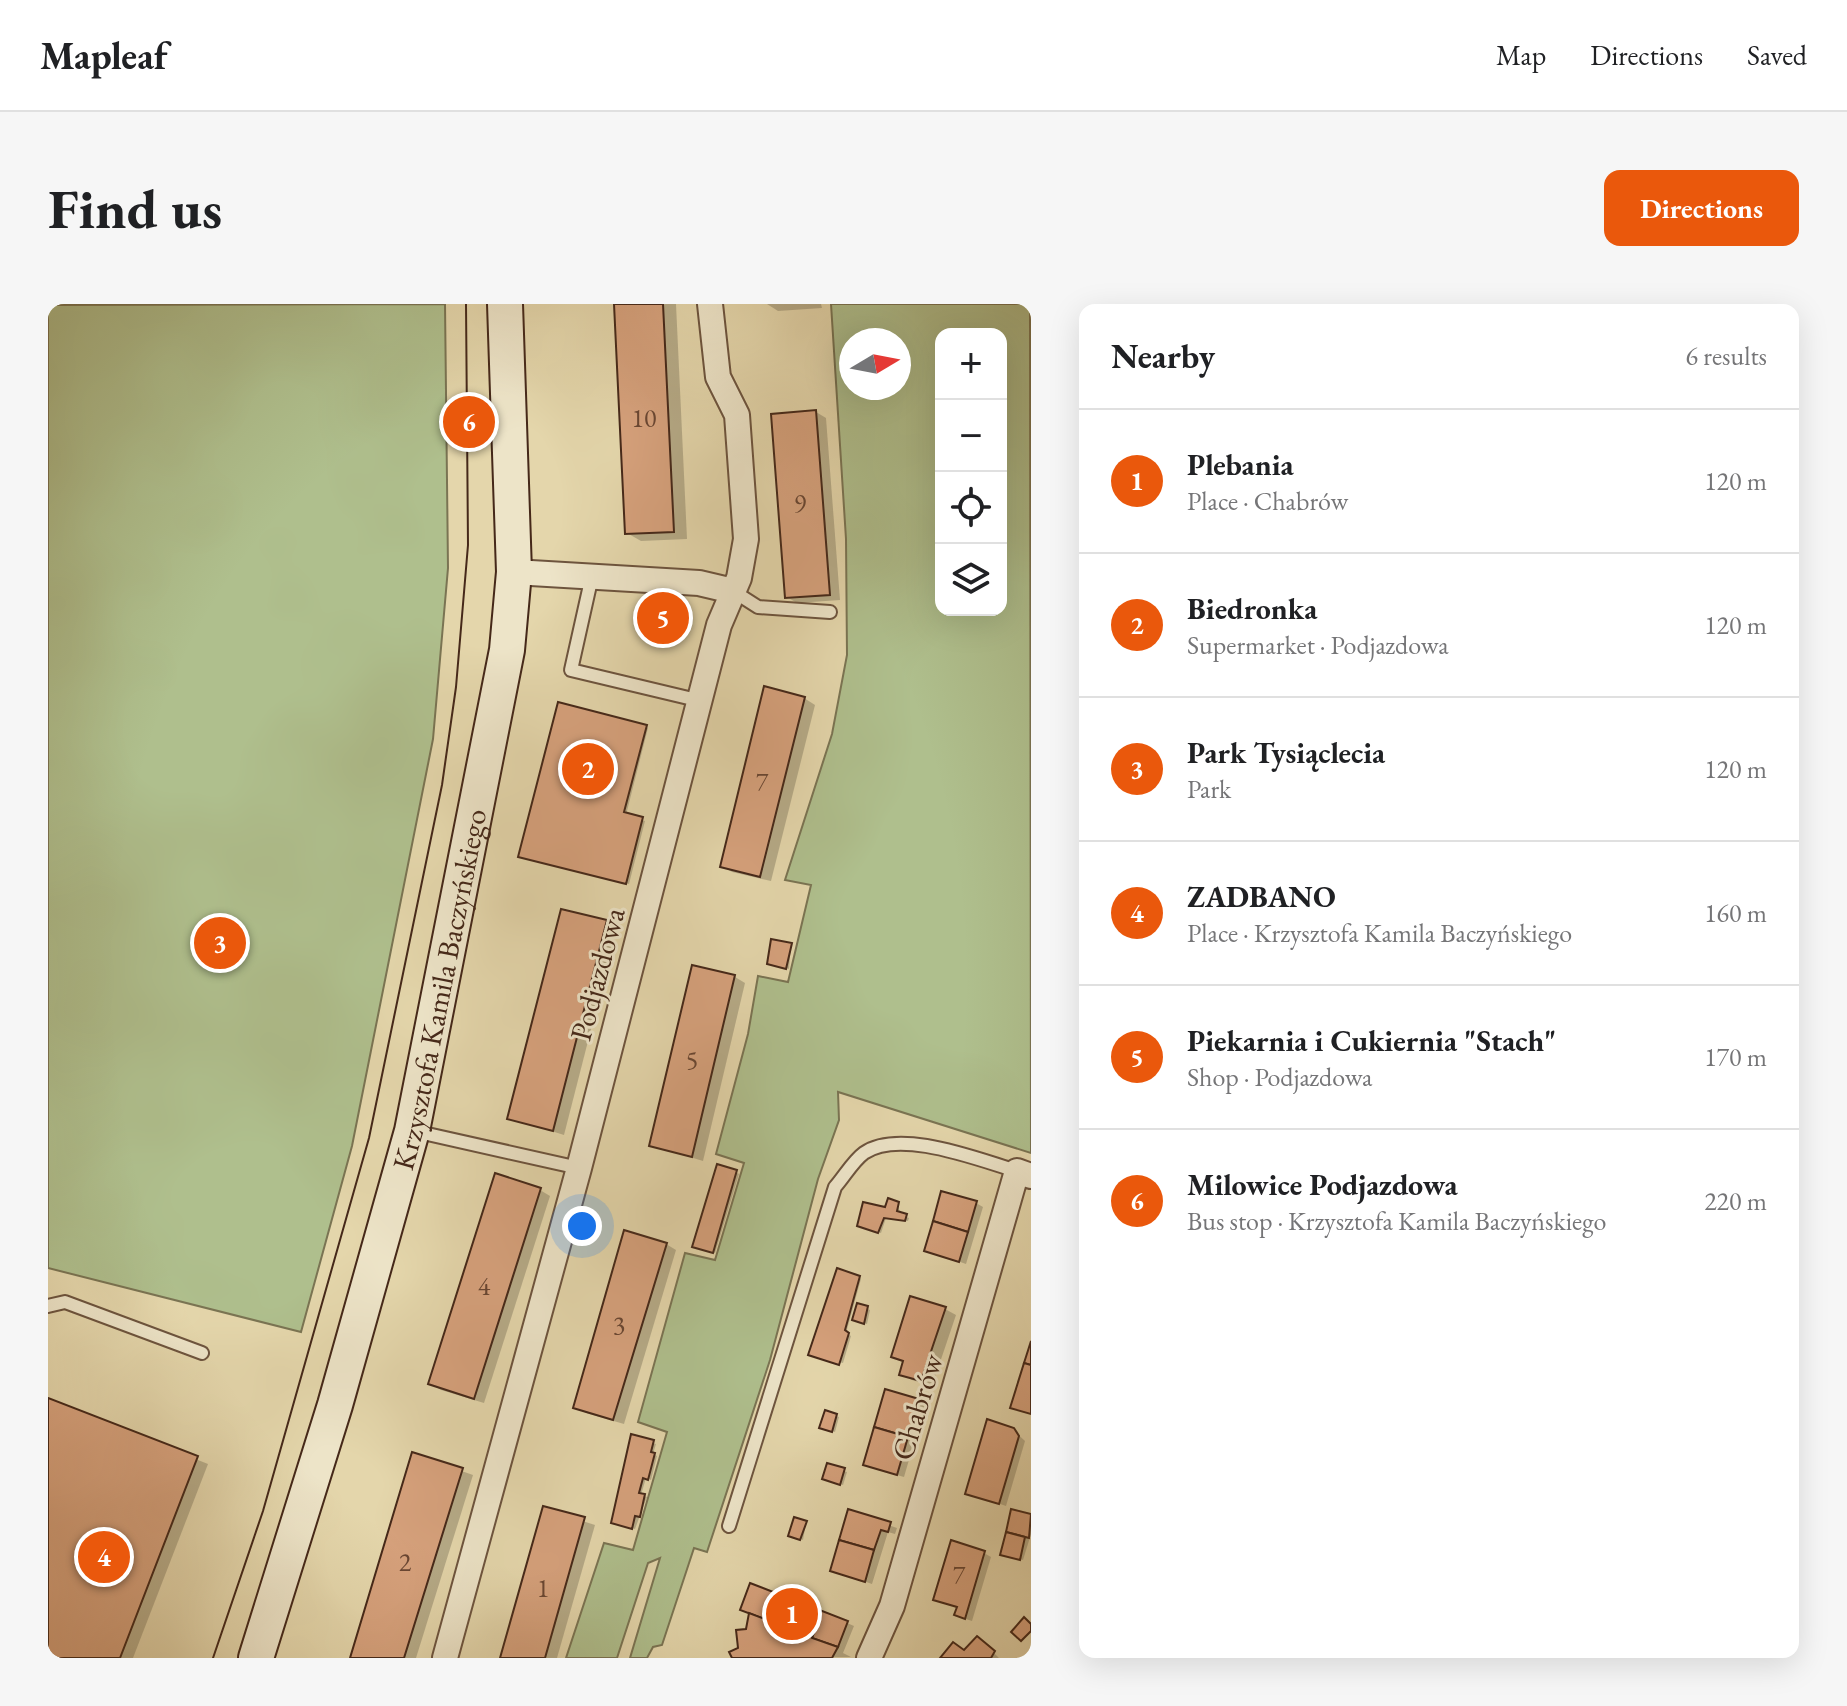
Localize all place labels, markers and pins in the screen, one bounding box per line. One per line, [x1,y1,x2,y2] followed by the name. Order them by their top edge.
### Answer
[443,392,495,452] pin: 6
[637,588,689,648] pin: 5
[562,739,614,799] pin: 2
[194,913,246,973] pin: 3
[78,1527,130,1587] pin: 4
[766,1584,818,1644] pin: 1

